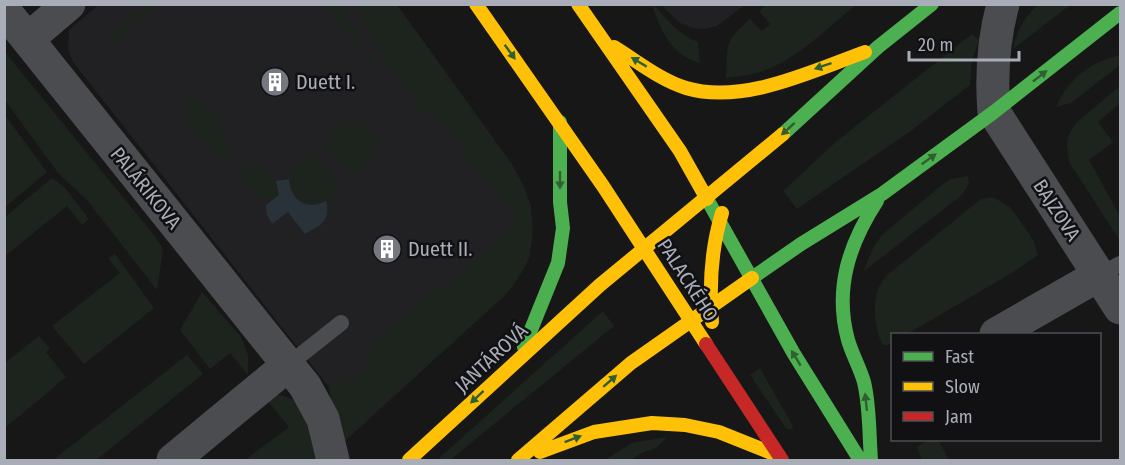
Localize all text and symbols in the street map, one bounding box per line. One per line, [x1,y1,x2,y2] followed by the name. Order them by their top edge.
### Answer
[909,24,1018,62] scale bar
[918,34,953,56] text: 20 m
[504,44,515,60] one-way arrow
[631,56,647,67] one-way arrow
[814,62,832,72] one-way arrow
[259,66,291,98] building icon: Duett I.
[296,70,355,94] place label: Duett I.
[1033,71,1048,83] one-way arrow
[781,122,796,136] one-way arrow
[106,142,187,234] street label: PALÁRIKOVA
[922,154,937,166] one-way arrow
[555,171,565,190] one-way arrow
[1028,175,1086,246] street label: BAJZOVA
[371,233,403,265] building icon: Duett II.
[652,234,724,326] street label: PALACKÉHO
[408,237,472,261] place label: Duett II.
[450,318,533,398] street label: JANTÁROVÁ
[891,333,1101,441] legend
[945,346,974,368] text: Fast
[791,349,802,366] one-way arrow
[602,375,617,388] one-way arrow
[945,376,980,398] text: Slow
[470,390,485,403] one-way arrow
[861,393,871,412] one-way arrow
[945,406,973,428] text: Jam
[565,434,583,444] one-way arrow

